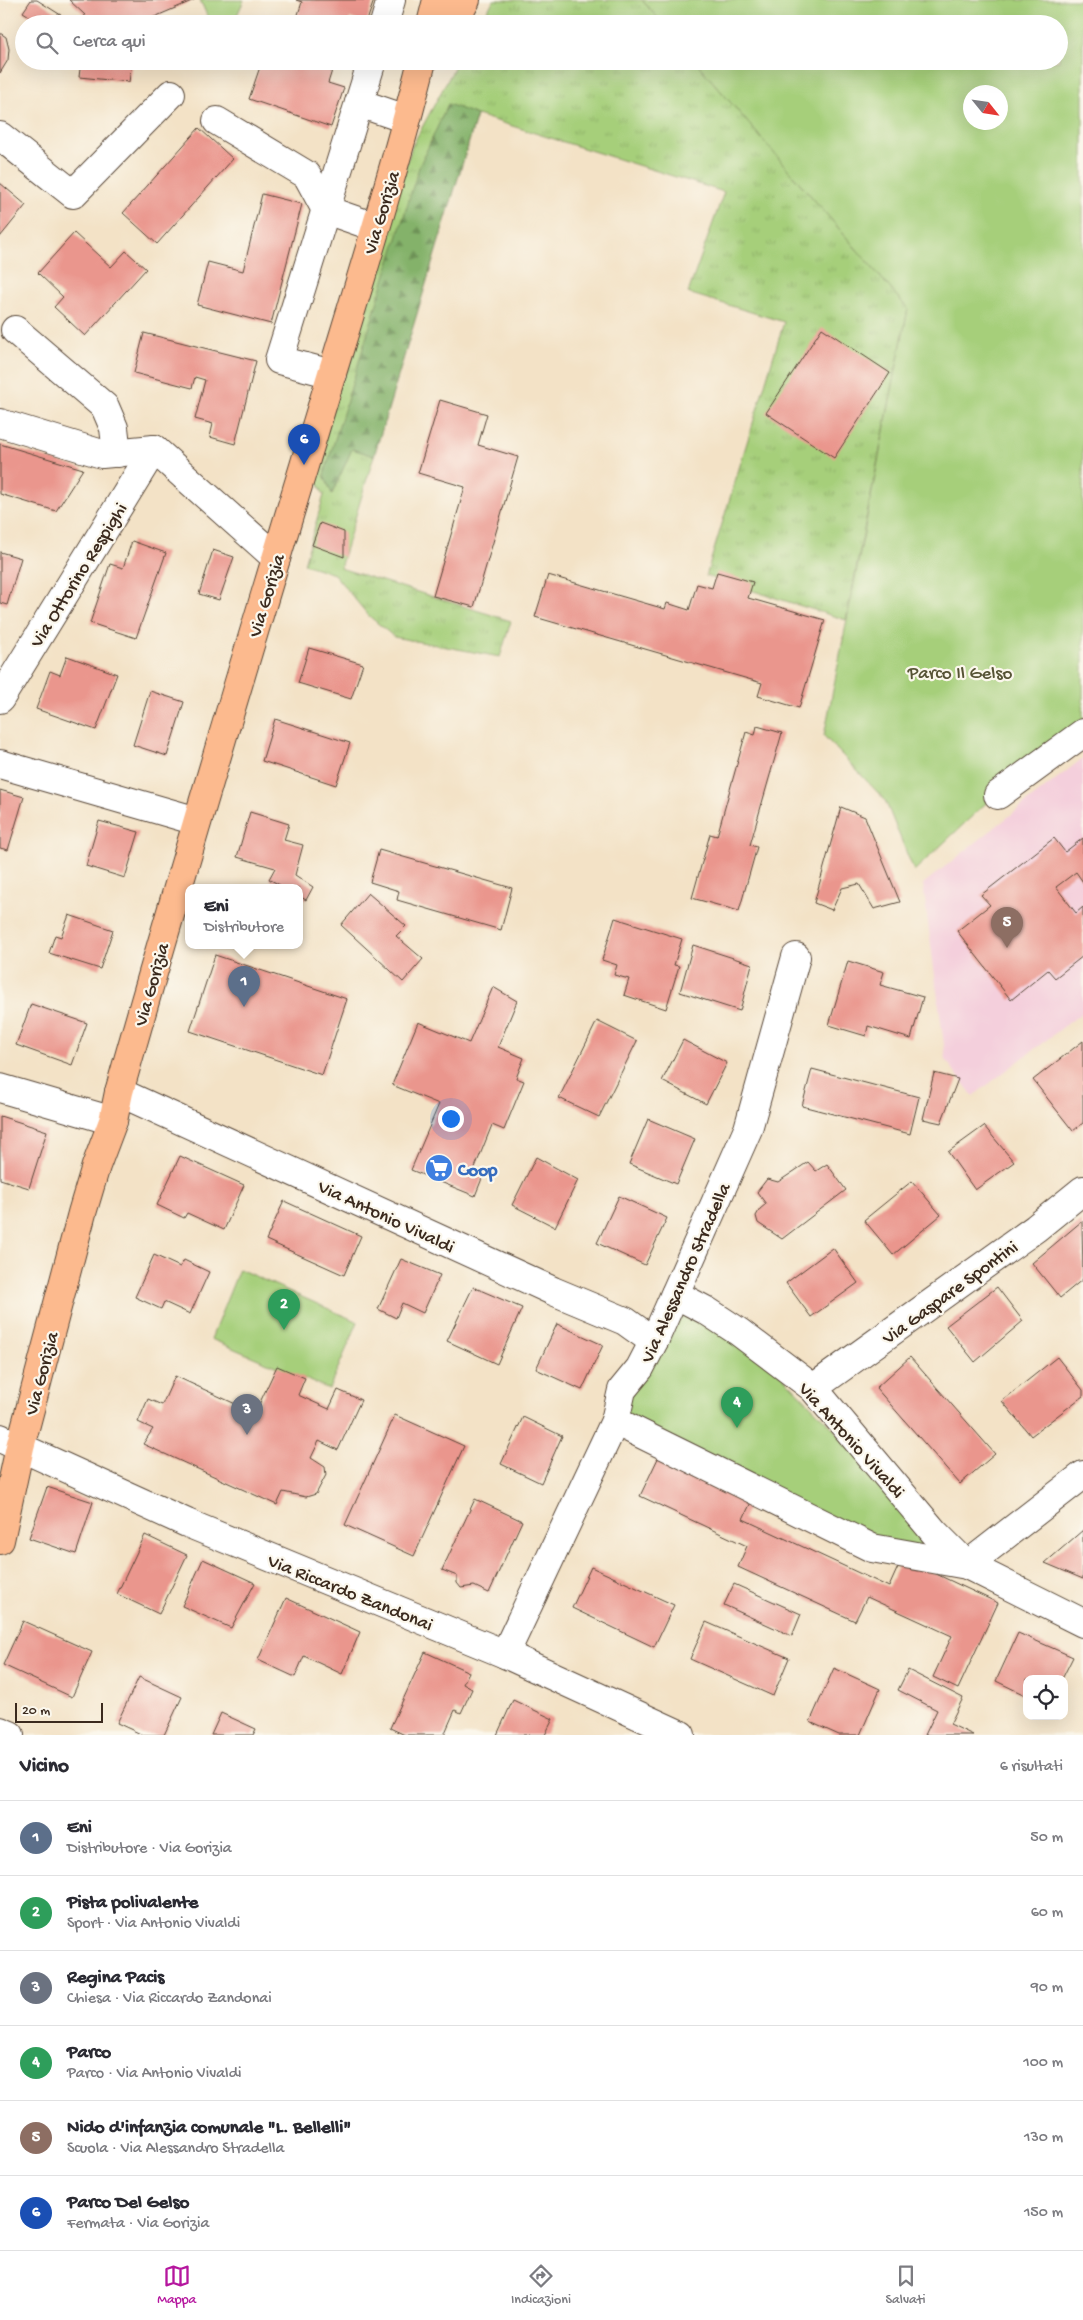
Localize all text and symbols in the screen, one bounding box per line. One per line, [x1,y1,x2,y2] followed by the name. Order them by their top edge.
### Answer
[15,15,1068,70] search box
[33,29,61,57] icon: search
[73,31,146,54] text: Cerca qui
[963,85,1008,130] north arrow
[360,167,407,258] street label: Via Gorizia
[288,424,320,465] pin: 6
[26,499,134,653] street label: Via Ottorino Respighi
[245,550,292,641] street label: Via Gorizia
[907,663,1012,686] park label: Parco Il Gelso
[185,884,303,949] popup
[204,896,229,919] text: Eni
[991,907,1023,948] pin: 5
[204,919,284,938] text: Distributore
[130,939,177,1030] street label: Via Gorizia
[228,966,260,1007] pin: 1
[438,1106,464,1132] your location
[424,1153,454,1183] supermarket icon: Coop
[457,1160,498,1183] place label: Coop
[313,1176,458,1260] street label: Via Antonio Vivaldi
[637,1179,738,1368] street label: Via Alessandro Stradella
[878,1237,1023,1351] street label: Via Gaspare Spontini
[268,1289,300,1330] pin: 2
[21,1328,66,1419] street label: Via Gorizia
[792,1378,909,1504] street label: Via Antonio Vivaldi
[721,1387,753,1428] pin: 4
[231,1394,263,1435] pin: 3
[263,1550,436,1638] street label: Via Riccardo Zandonai
[1023,1675,1068,1720] map controls
[1023,1675,1068,1720] button: locate
[15,1700,102,1723] scale bar
[22,1703,50,1720] text: 20 m
[20,1755,69,1780] text: Vicino
[1000,1758,1063,1777] text: 6 risultati
[67,1817,92,1840] text: Eni
[33,1829,39,1848] text: 1
[1030,1829,1063,1848] text: 50 m
[67,1840,232,1859] text: Distributore · Via Gorizia
[67,1892,198,1915] text: Pista polivalente
[32,1904,40,1923] text: 2
[1031,1904,1063,1923] text: 60 m
[67,1915,240,1934] text: Sport · Via Antonio Vivaldi
[67,1967,164,1990] text: Regina Pacis
[32,1979,40,1998] text: 3
[1031,1979,1063,1998] text: 90 m
[67,1990,272,2009] text: Chiesa · Via Riccardo Zandonai
[67,2042,111,2065] text: Parco
[32,2054,40,2073] text: 4
[1023,2054,1063,2073] text: 100 m
[67,2065,241,2084] text: Parco · Via Antonio Vivaldi
[67,2117,351,2140] text: Nido d'infanzia comunale "L. Bellelli"
[32,2129,40,2148] text: 5
[1024,2129,1063,2148] text: 130 m
[67,2140,284,2159] text: Scuola · Via Alessandro Stradella
[67,2192,189,2215] text: Parco Del Gelso
[32,2204,40,2223] text: 6
[1024,2204,1063,2223] text: 150 m
[67,2215,209,2234] text: Fermata · Via Gorizia
[157,2262,196,2309] tab: Mappa
[511,2262,571,2309] tab: Indicazioni
[886,2262,926,2309] tab: Salvati

